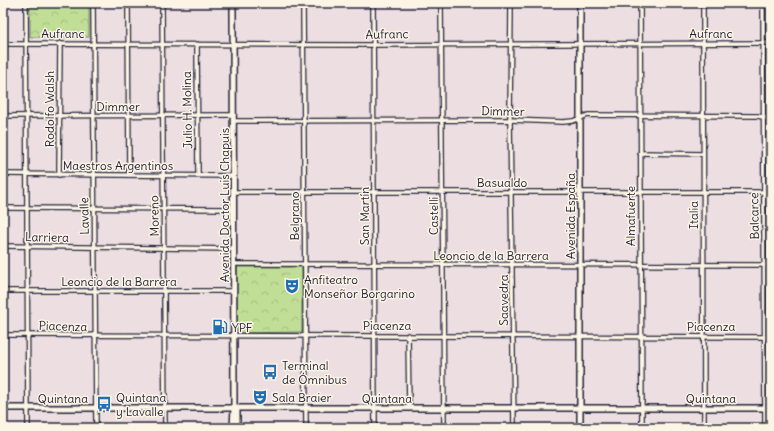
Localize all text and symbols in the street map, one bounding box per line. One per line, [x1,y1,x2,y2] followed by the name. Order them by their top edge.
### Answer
[41,26,85,41] street label: Aufranc
[365,26,409,42] street label: Aufranc
[689,26,733,41] street label: Aufranc
[42,71,57,147] street label: Rodolfo Walsh
[179,71,195,149] street label: Julio H. Molina
[96,99,140,114] street label: Dimmer
[481,103,525,119] street label: Dimmer
[217,128,232,282] street label: Avenida Doctor Luis Chapuis
[63,158,173,173] street label: Maestros Argentinos
[563,173,578,259] street label: Avenida España
[477,175,527,190] street label: Basualdo
[623,186,638,246] street label: Almafuerte
[357,187,372,245] street label: San Martín
[287,191,302,241] street label: Belgrano
[746,192,762,240] street label: Balcarce
[146,195,162,237] street label: Moreno
[76,197,92,235] street label: Lavalle
[426,197,441,235] street label: Castelli
[686,201,701,229] street label: Italia
[25,229,69,245] street label: Larriera
[433,248,549,263] street label: Leoncio de la Barrera
[304,272,415,301] place label: Anfiteatro Monseñor Borgarino
[61,274,177,289] street label: Leoncio de la Barrera
[496,274,511,326] street label: Saavedra
[283,277,301,295] theatre icon: Anfiteatro Monseñor Borgarino
[38,318,88,334] street label: Piacenza
[211,318,229,336] fuel station icon: YPF
[363,318,411,333] street label: Piacenza
[687,319,735,334] street label: Piacenza
[232,320,253,335] place label: YPF
[282,358,347,387] place label: Terminal de Ómnibus
[261,363,279,381] bus stop icon: Terminal de Ómnibus
[251,388,269,406] theatre icon: Sala Braier
[116,390,166,419] place label: Quintana y Lavalle
[272,390,332,405] place label: Sala Braier
[38,391,88,406] street label: Quintana
[362,391,412,406] street label: Quintana
[686,391,736,406] street label: Quintana
[95,395,113,413] bus stop icon: Quintana y Lavalle

